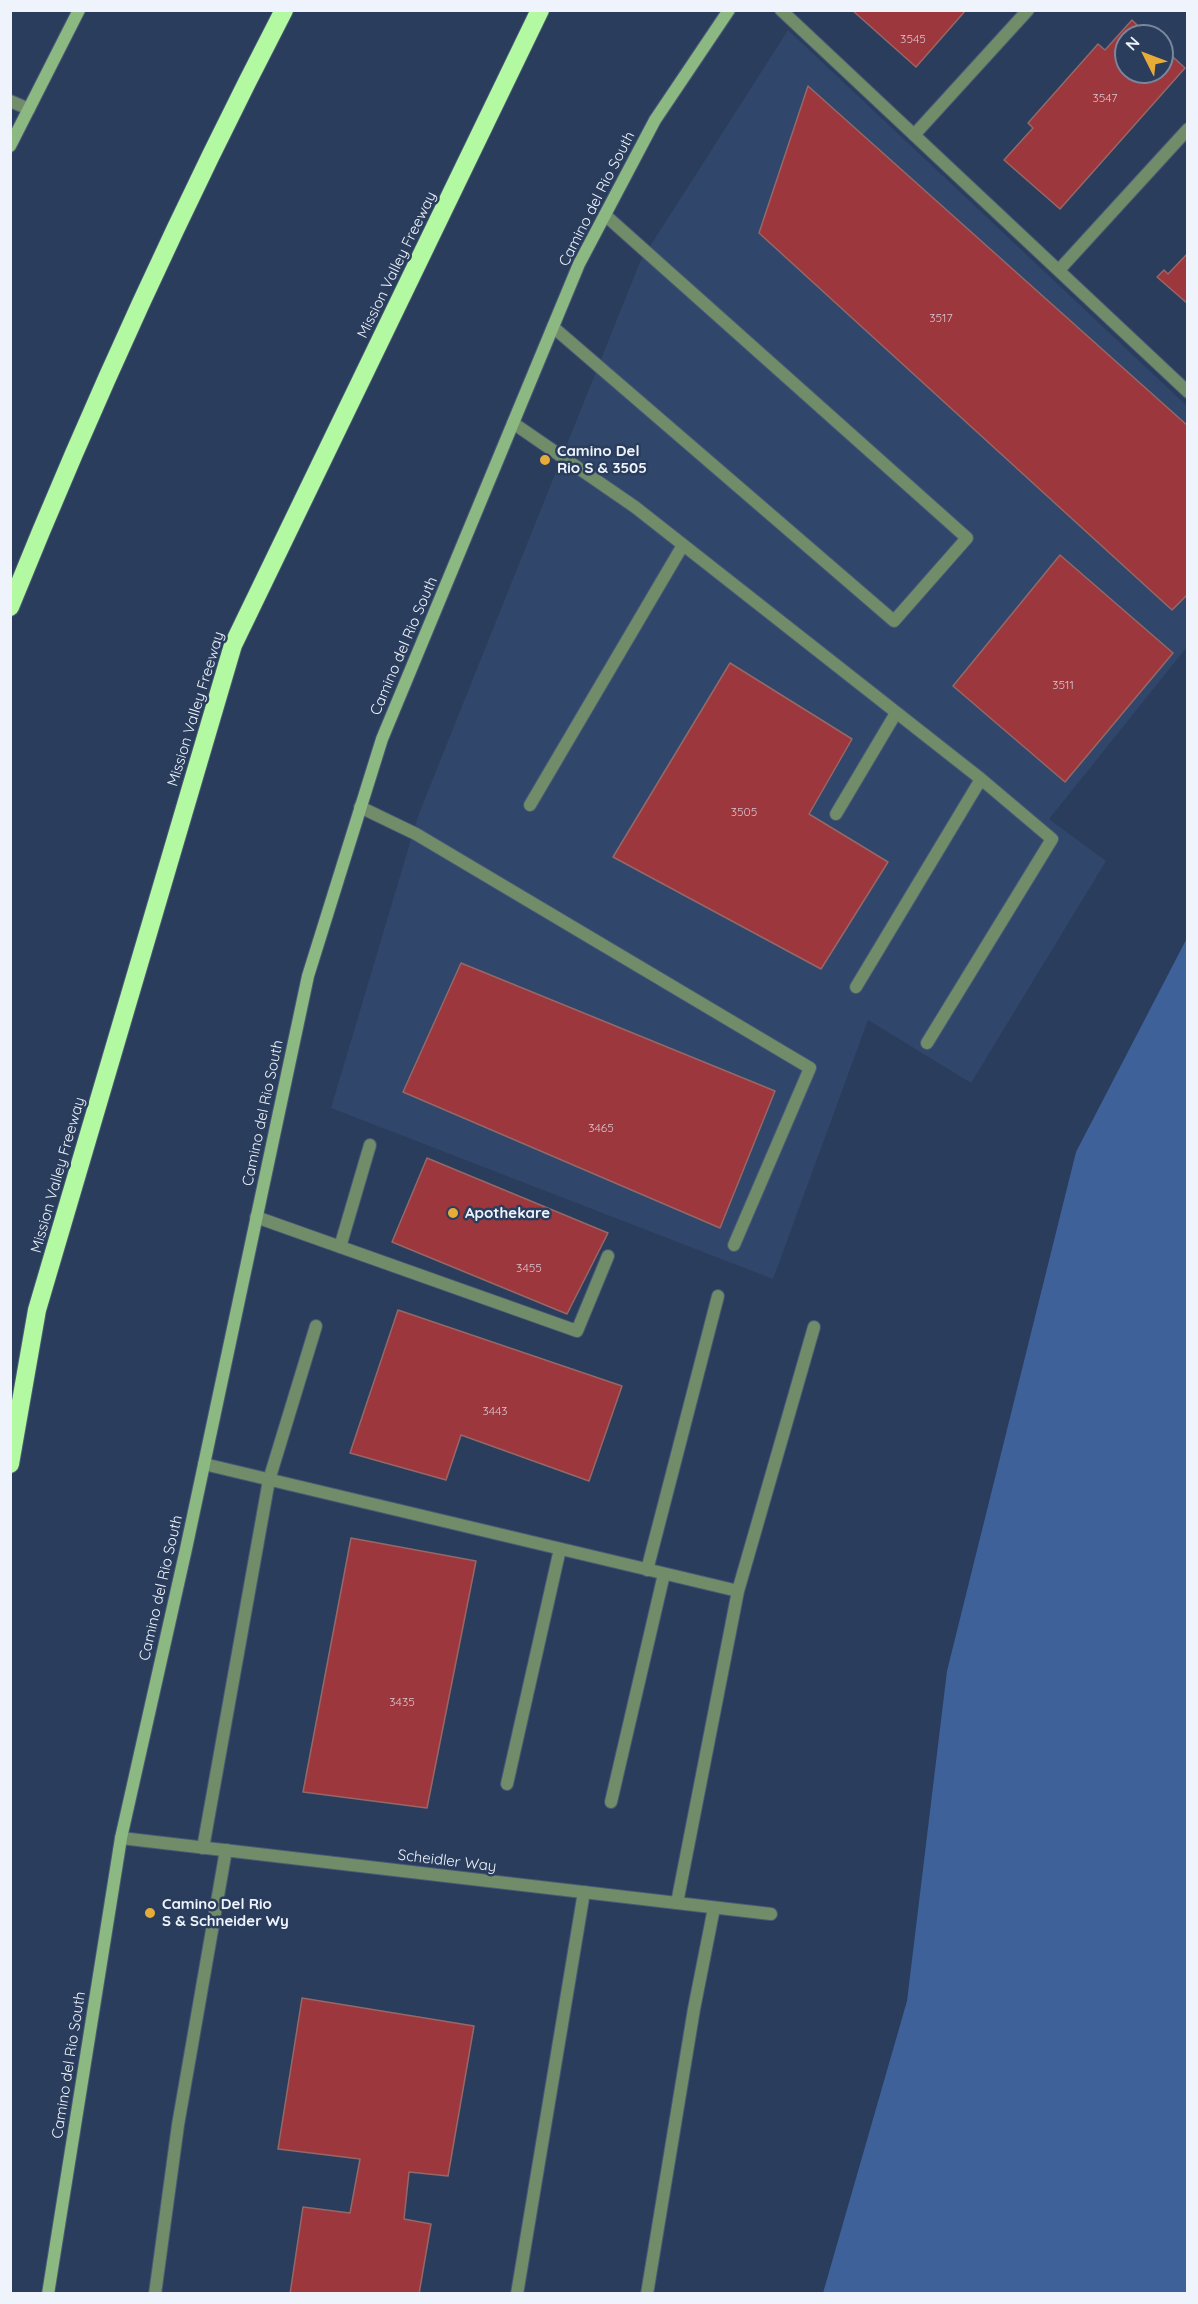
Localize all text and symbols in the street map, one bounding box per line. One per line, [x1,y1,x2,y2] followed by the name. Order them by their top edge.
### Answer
[1114,24,1174,84] north arrow
[900,32,926,46] house number: 3545
[1121,32,1143,54] text: N
[1093,91,1117,105] house number: 3547
[555,129,639,269] street label: Camino del Rio South
[354,189,440,341] street label: Mission Valley Freeway
[929,311,953,325] house number: 3517
[557,442,647,477] place label: Camino Del Rio S & 3505
[538,453,552,467] marker: Camino Del Rio S & 3505
[367,574,441,718] street label: Camino del Rio South
[164,629,228,789] street label: Mission Valley Freeway
[1052,678,1074,692] house number: 3511
[731,805,757,819] house number: 3505
[239,1038,287,1188] street label: Camino del Rio South
[27,1095,89,1255] street label: Mission Valley Freeway
[588,1121,614,1135] house number: 3465
[465,1204,550,1222] place label: Apothekare
[446,1206,460,1220] marker: Apothekare
[516,1261,542,1275] house number: 3455
[482,1404,508,1418] house number: 3443
[135,1514,187,1662] street label: Camino del Rio South
[389,1695,415,1709] house number: 3435
[397,1846,497,1876] street label: Scheidler Way
[162,1895,289,1930] place label: Camino Del Rio S & Schneider Wy
[143,1906,157,1920] marker: Camino Del Rio S & Schneider Wy
[48,1990,90,2140] street label: Camino del Rio South

